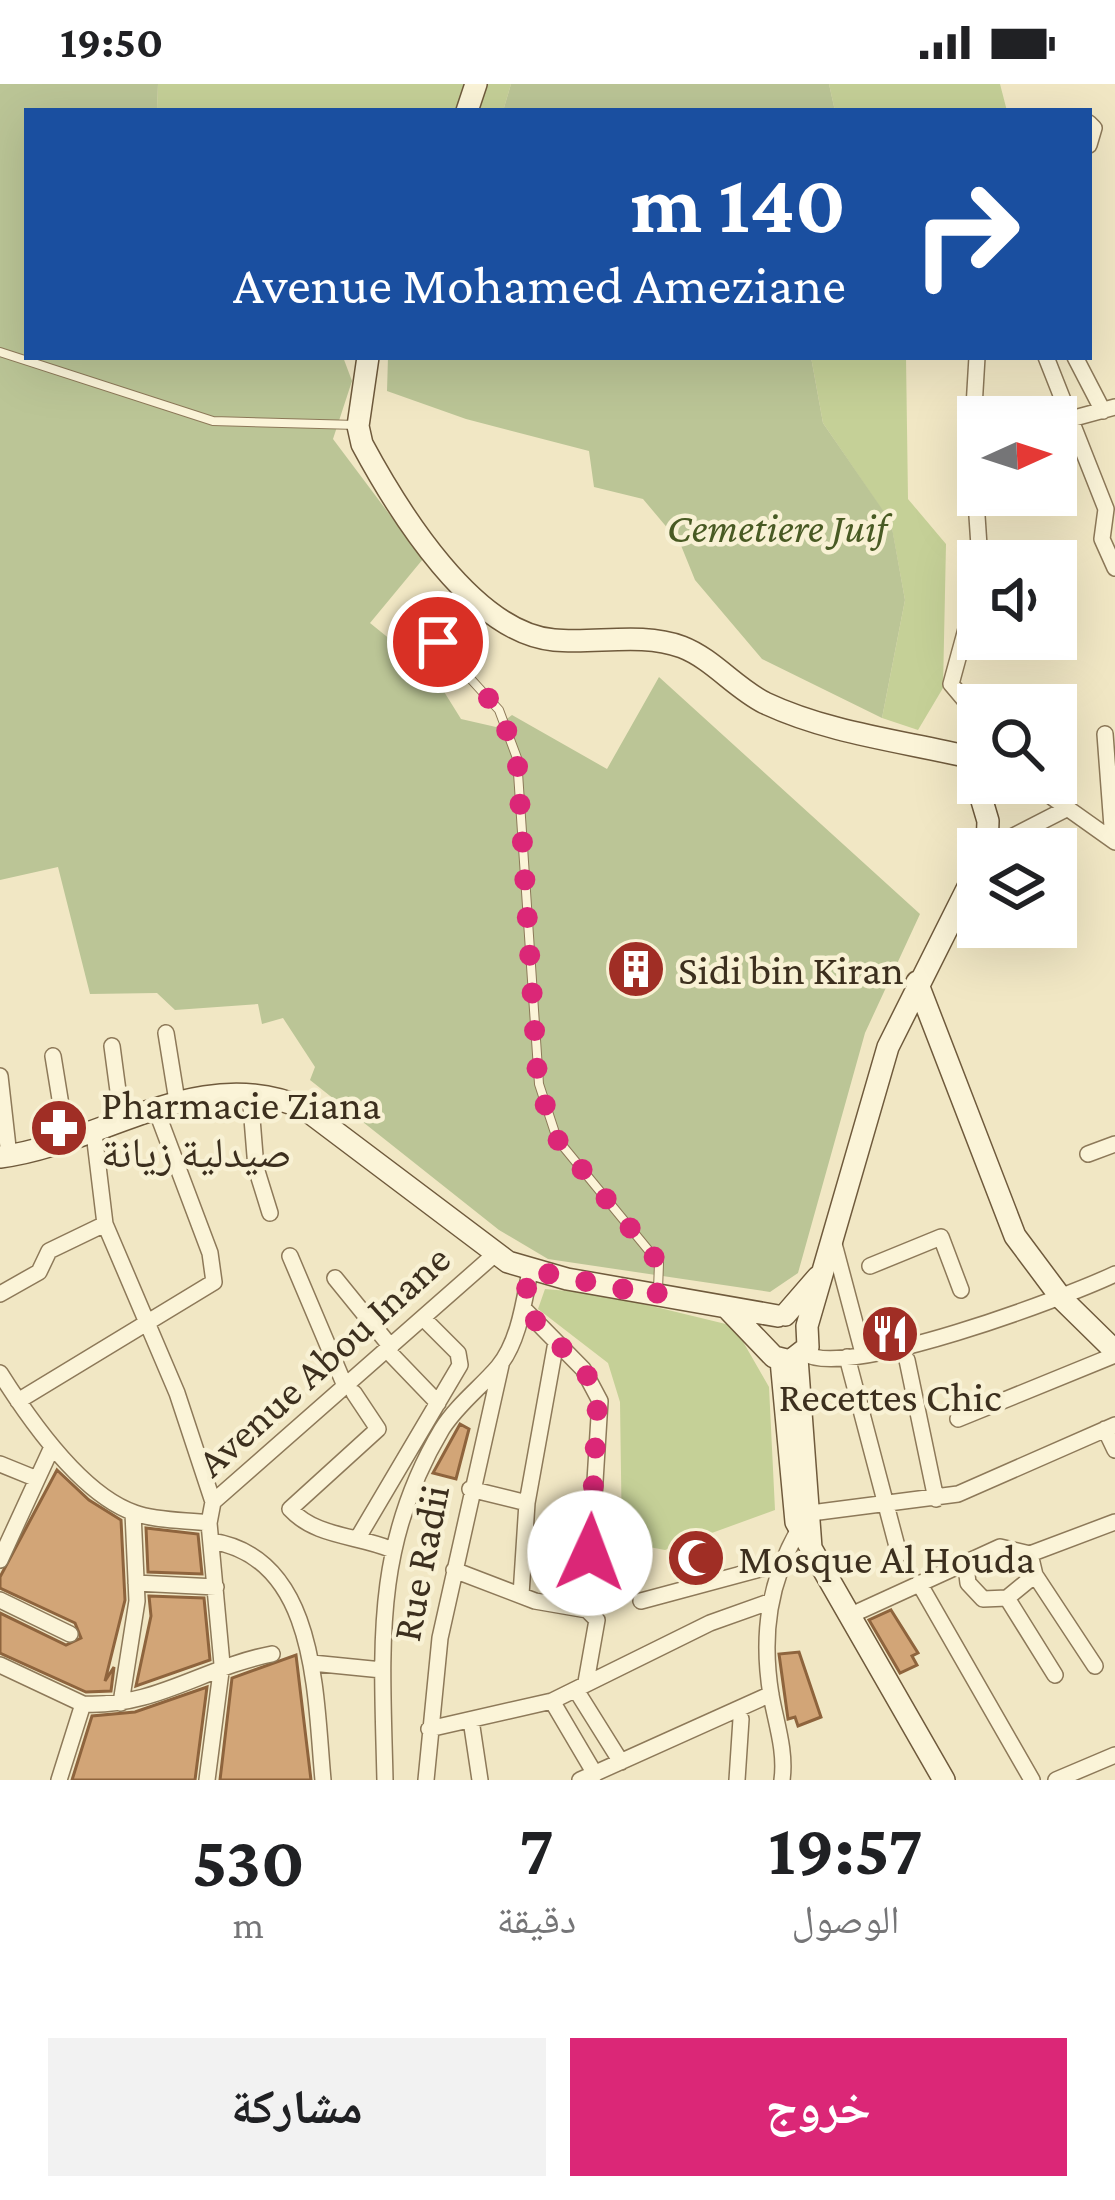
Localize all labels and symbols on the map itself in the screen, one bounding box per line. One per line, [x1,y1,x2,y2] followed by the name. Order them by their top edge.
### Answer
[957,396,1077,516] north arrow
[667,504,893,551] park label: Cemetiere Juif
[387,591,489,693] pin
[605,938,667,1000] building icon: Sidi bin Kiran
[678,946,904,993] place label: Sidi bin Kiran
[101,1081,381,1176] place label: Pharmacie Ziana صيدلية زيانة
[28,1097,90,1159] pharmacy icon: Pharmacie Ziana صيدلية زيانة
[187,1234,459,1486] street label: Avenue Abou Inane
[859,1303,921,1365] restaurant icon: Recettes Chic
[778,1373,1002,1420] place label: Recettes Chic
[382,1481,458,1645] street label: Rue Radii
[527,1490,653,1616] position arrow
[665,1527,727,1589] mosque icon: Mosque Al Houda
[738,1535,1035,1582] place label: Mosque Al Houda

